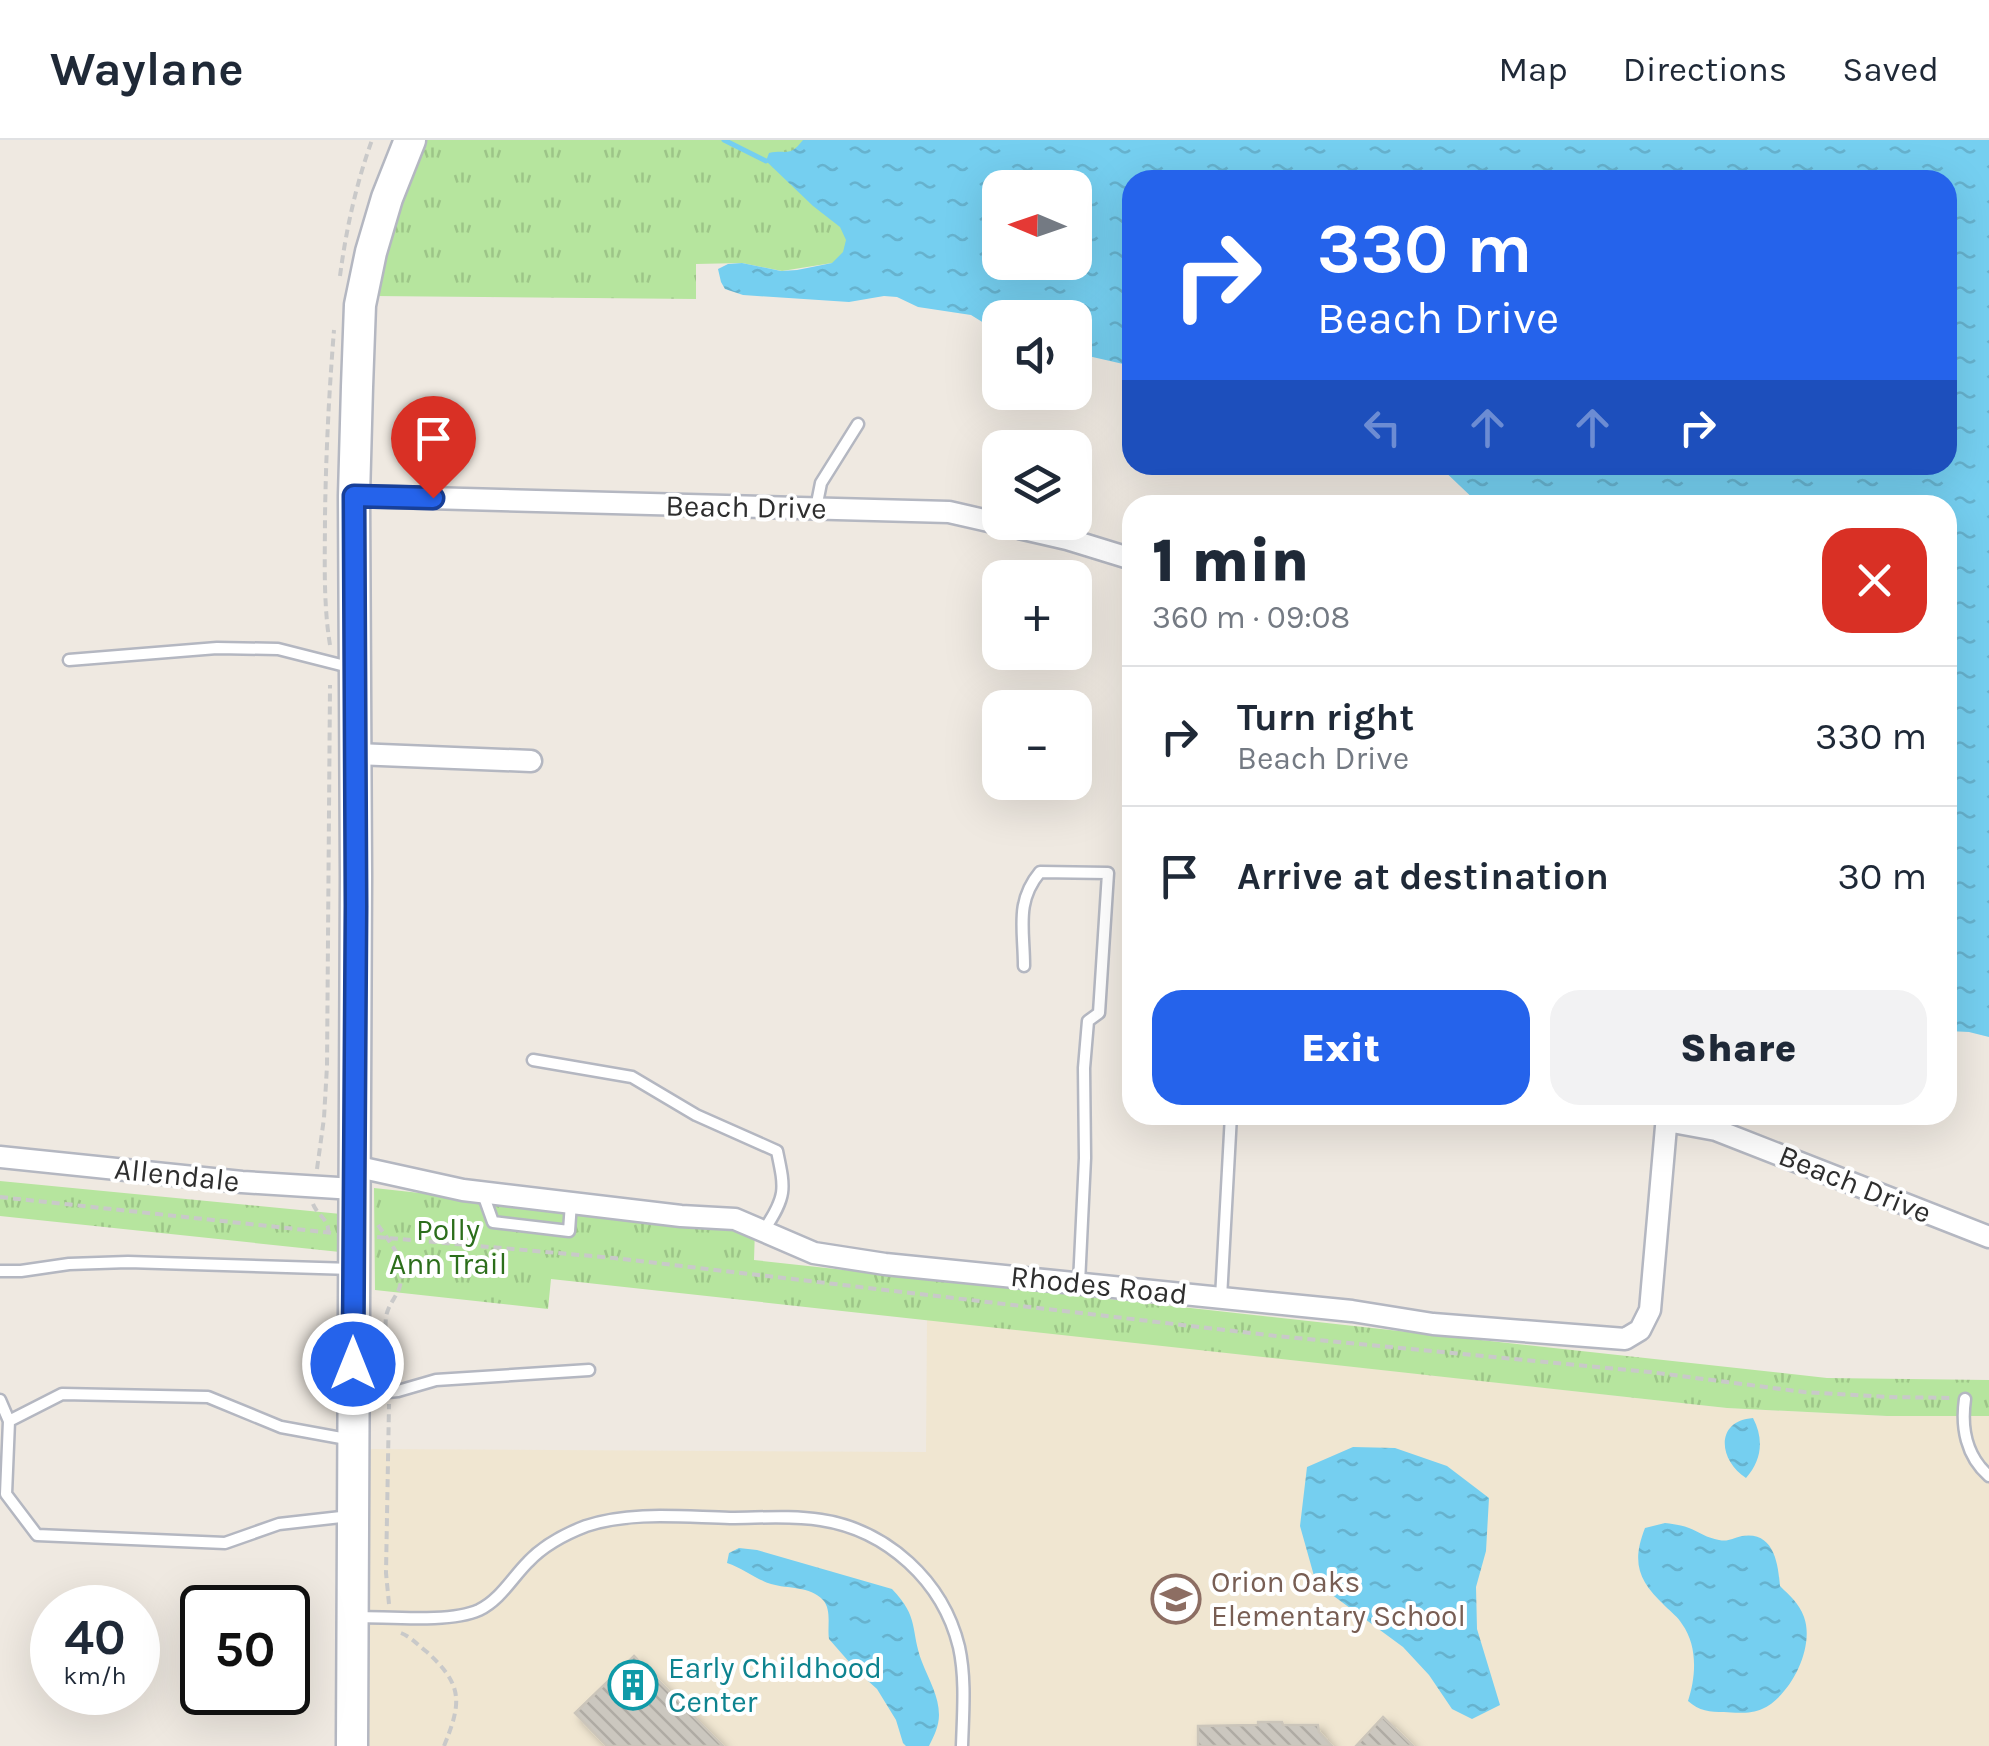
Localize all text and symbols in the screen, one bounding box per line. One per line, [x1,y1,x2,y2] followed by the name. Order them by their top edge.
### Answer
[50,41,244,97] text: Waylane
[1498,49,1568,90] text: Map
[1623,49,1787,90] text: Directions
[1842,49,1939,90] text: Saved
[982,170,1092,280] north arrow
[982,170,1092,800] map controls
[1317,208,1533,290] text: 330 m
[1152,210,1282,340] icon: right
[1317,292,1559,344] text: Beach Drive
[982,300,1092,410] button: sound
[391,396,476,499] pin
[1355,400,1410,455] icon: left
[1460,400,1515,455] icon: ahead
[1565,400,1620,455] icon: ahead
[1670,400,1725,455] icon: right
[406,411,461,466] icon: arrive
[982,430,1092,540] button: layers
[665,488,827,526] street label: Beach Drive
[1152,526,1309,596] text: 1 min
[1822,528,1927,633] button: close
[982,560,1092,670] button: +
[1152,599,1350,636] text: 360 m · 09:08
[982,690,1092,800] button: −
[1237,695,1414,740] text: Turn right
[1152,709,1207,764] icon: right
[1815,714,1927,759] text: 330 m
[1237,740,1409,777] text: Beach Drive
[1152,849,1207,904] icon: arrive
[1237,854,1609,899] text: Arrive at destination
[1837,854,1927,899] text: 30 m
[1152,990,1530,1105] button: Exit
[1550,990,1927,1105] button: Share
[1773,1137,1937,1231] street label: Beach Drive
[113,1151,241,1199] street label: Allendale
[389,1212,507,1282] park label: Polly Ann Trail
[1009,1258,1189,1312] street label: Rhodes Road
[301,1312,405,1416] position arrow
[1211,1564,1466,1634] place label: Orion Oaks Elementary School
[1150,1573,1202,1625] school or university icon: Orion Oaks Elementary School
[180,1585,310,1715] speed limit sign: 50
[64,1608,126,1667] text: 40
[668,1650,882,1720] place label: Early Childhood Center
[607,1659,659,1711] building icon: Early Childhood Center
[63,1661,127,1690] text: km/h

